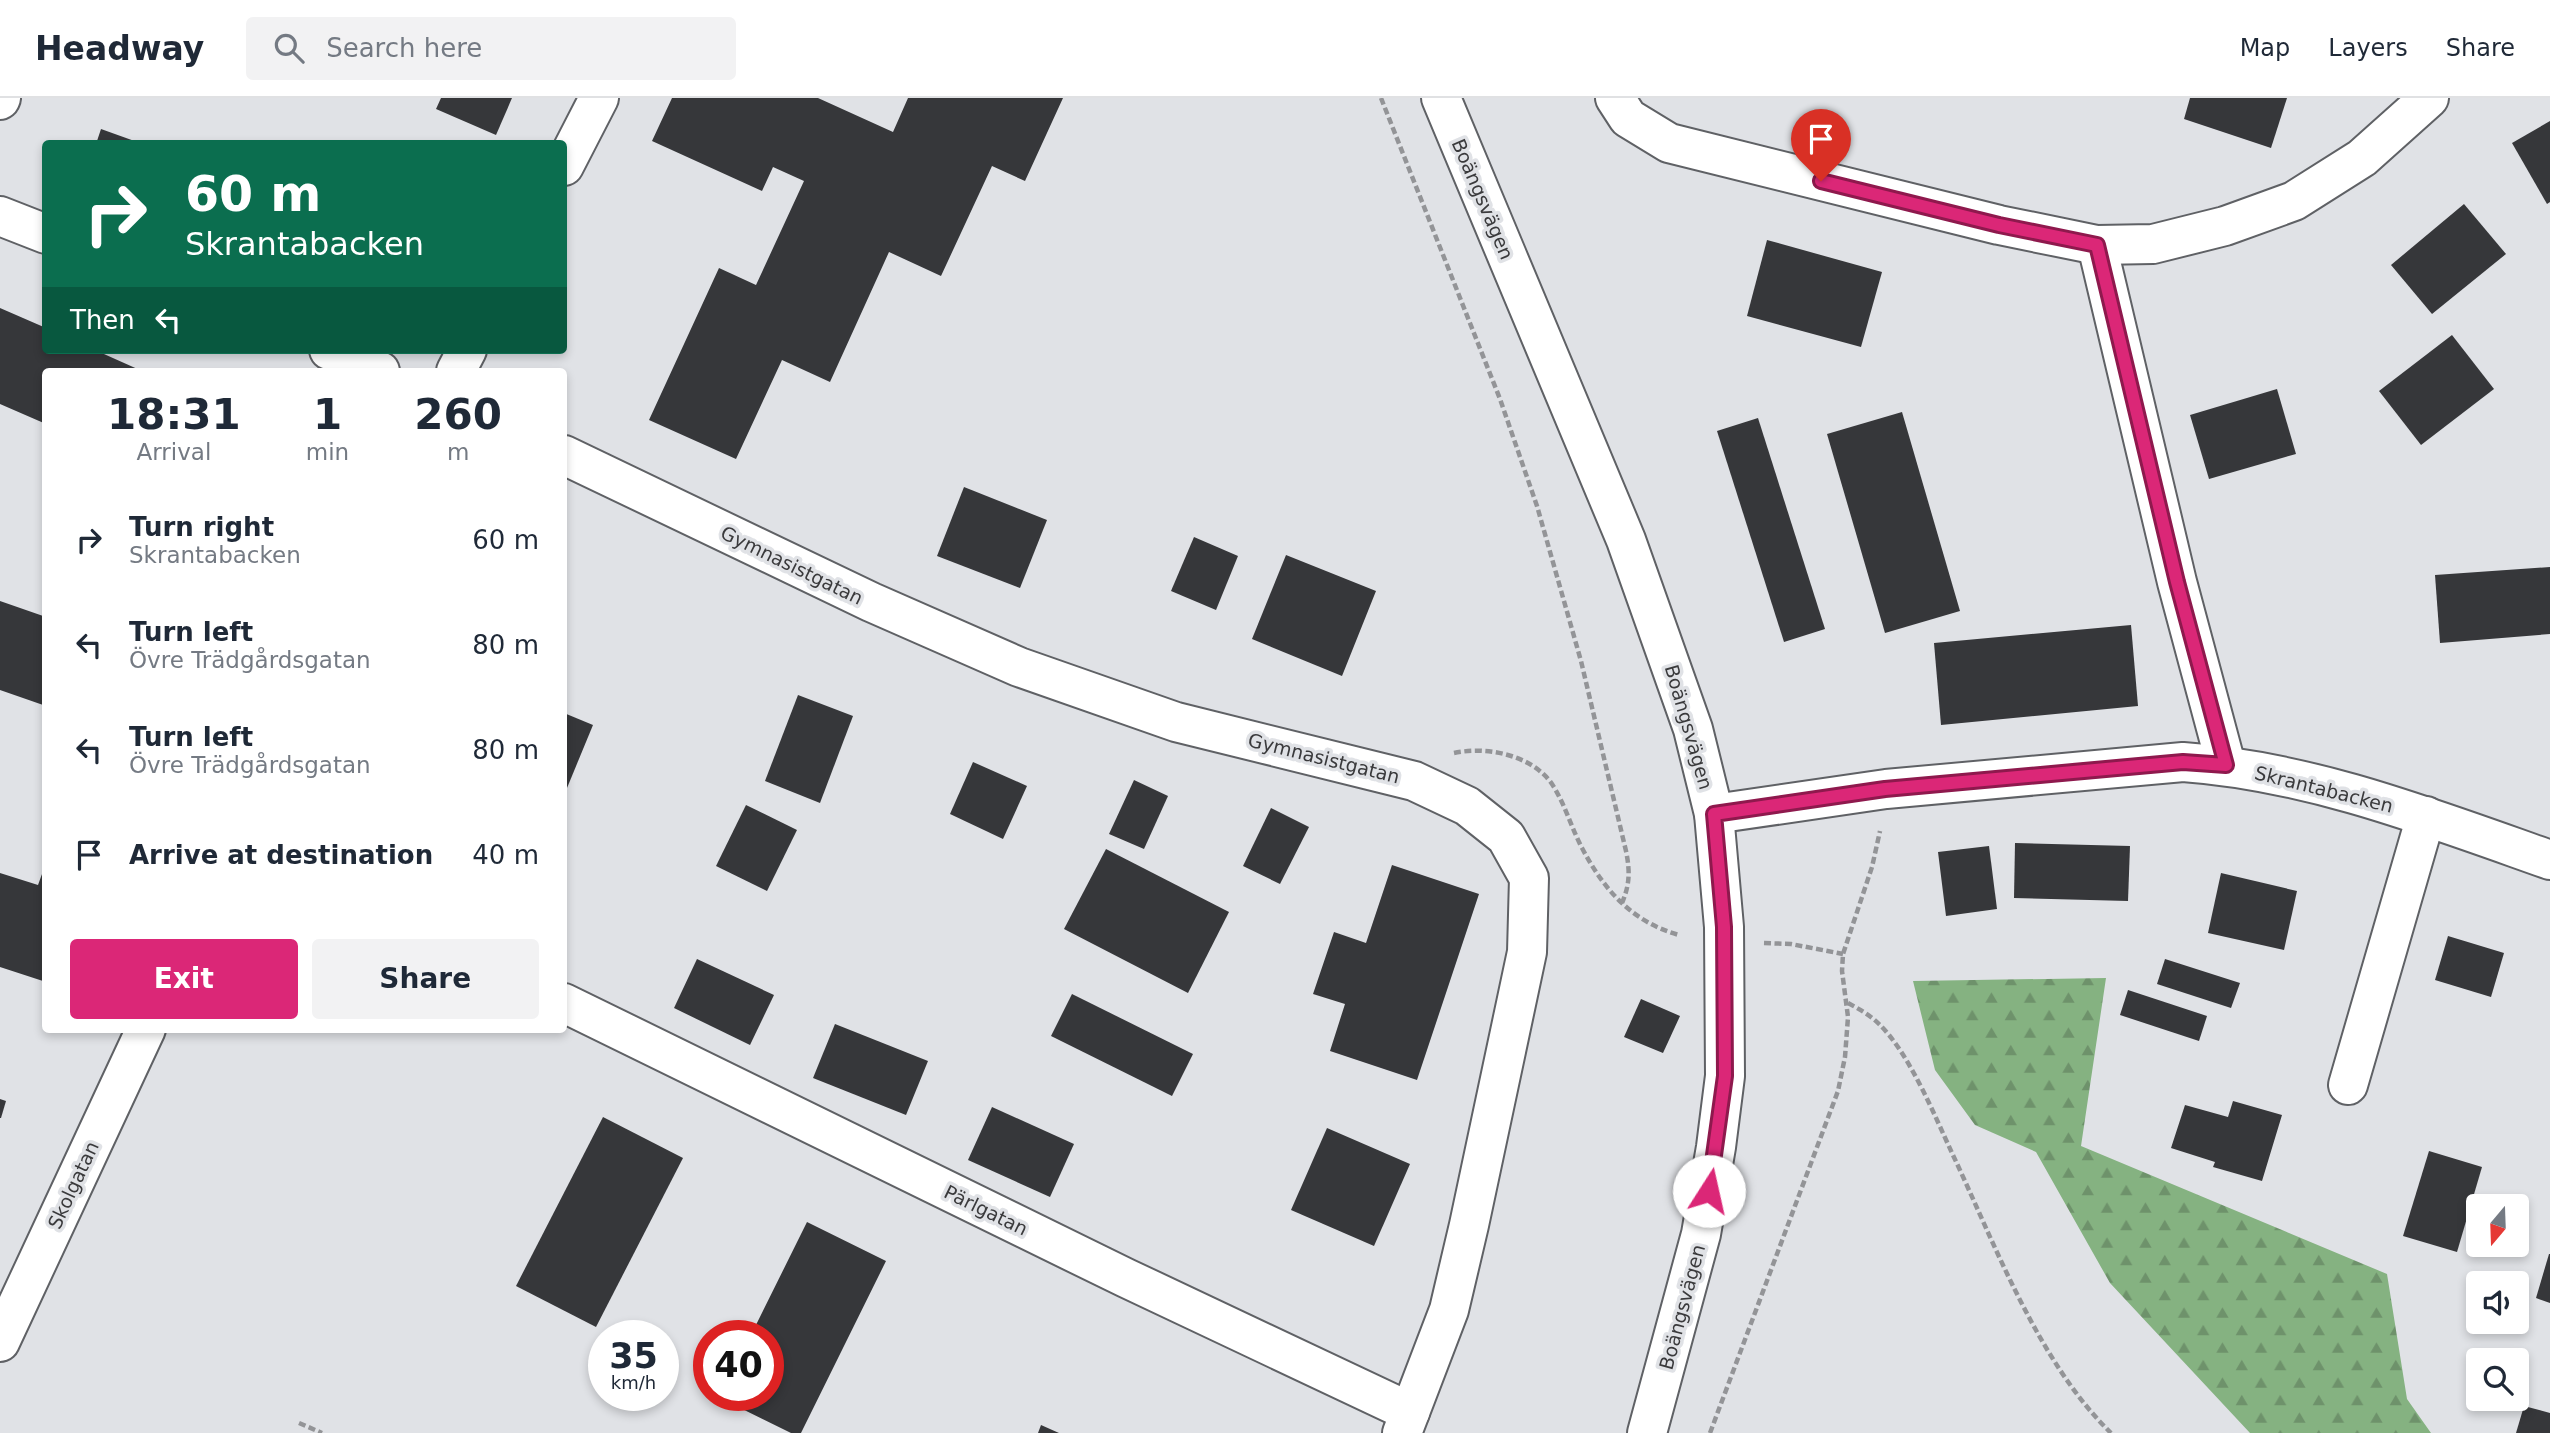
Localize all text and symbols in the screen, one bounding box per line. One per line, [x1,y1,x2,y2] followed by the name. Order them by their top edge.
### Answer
[246,17,736,80] search box
[35,29,204,68] text: Headway
[270,29,308,67] icon: search
[326,33,482,63] text: Search here
[2240,34,2290,62] text: Map
[2328,34,2408,62] text: Layers
[2446,34,2515,62] text: Share
[1791,109,1851,181] pin
[1802,120,1840,158] icon: arrive
[1448,135,1518,263] street label: Boängsvägen
[185,166,321,223] text: 60 m
[70,168,161,259] icon: right
[185,225,424,263] text: Skrantabacken
[149,301,187,339] icon: left
[70,305,135,335] text: Then
[107,390,241,439] text: 18:31
[313,390,342,439] text: 1
[414,390,502,439] text: 260
[137,439,211,465] text: Arrival
[306,439,349,465] text: min
[447,439,469,465] text: m
[129,512,274,542] text: Turn right
[70,521,108,559] icon: right
[717,521,867,609] street label: Gymnasistgatan
[472,525,539,555] text: 60 m
[129,542,301,568] text: Skrantabacken
[129,617,253,647] text: Turn left
[70,626,108,664] icon: left
[472,630,539,660] text: 80 m
[129,647,371,673] text: Övre Trädgårdsgatan
[1661,662,1717,792] street label: Boängsvägen
[129,722,253,752] text: Turn left
[1246,729,1402,787] street label: Gymnasistgatan
[70,731,108,769] icon: left
[472,735,539,765] text: 80 m
[129,752,371,778] text: Övre Trädgårdsgatan
[2253,761,2395,817] street label: Skrantabacken
[70,836,108,874] icon: arrive
[129,840,433,870] text: Arrive at destination
[472,840,539,870] text: 40 m
[70,939,298,1019] button: Exit
[312,939,539,1019] button: Share
[43,1138,103,1232] street label: Skolgatan
[1672,1154,1746,1228] position arrow
[941,1180,1031,1240] street label: Pärlgatan
[2466,1194,2529,1256] north arrow
[2466,1194,2529,1411] map controls
[1655,1242,1709,1372] street label: Boängsvägen
[2466,1271,2529,1334] button: sound
[693,1320,784,1411] speed limit sign: 40
[609,1336,658,1376] text: 35
[2466,1348,2529,1411] button: search
[611,1372,656,1393] text: km/h

